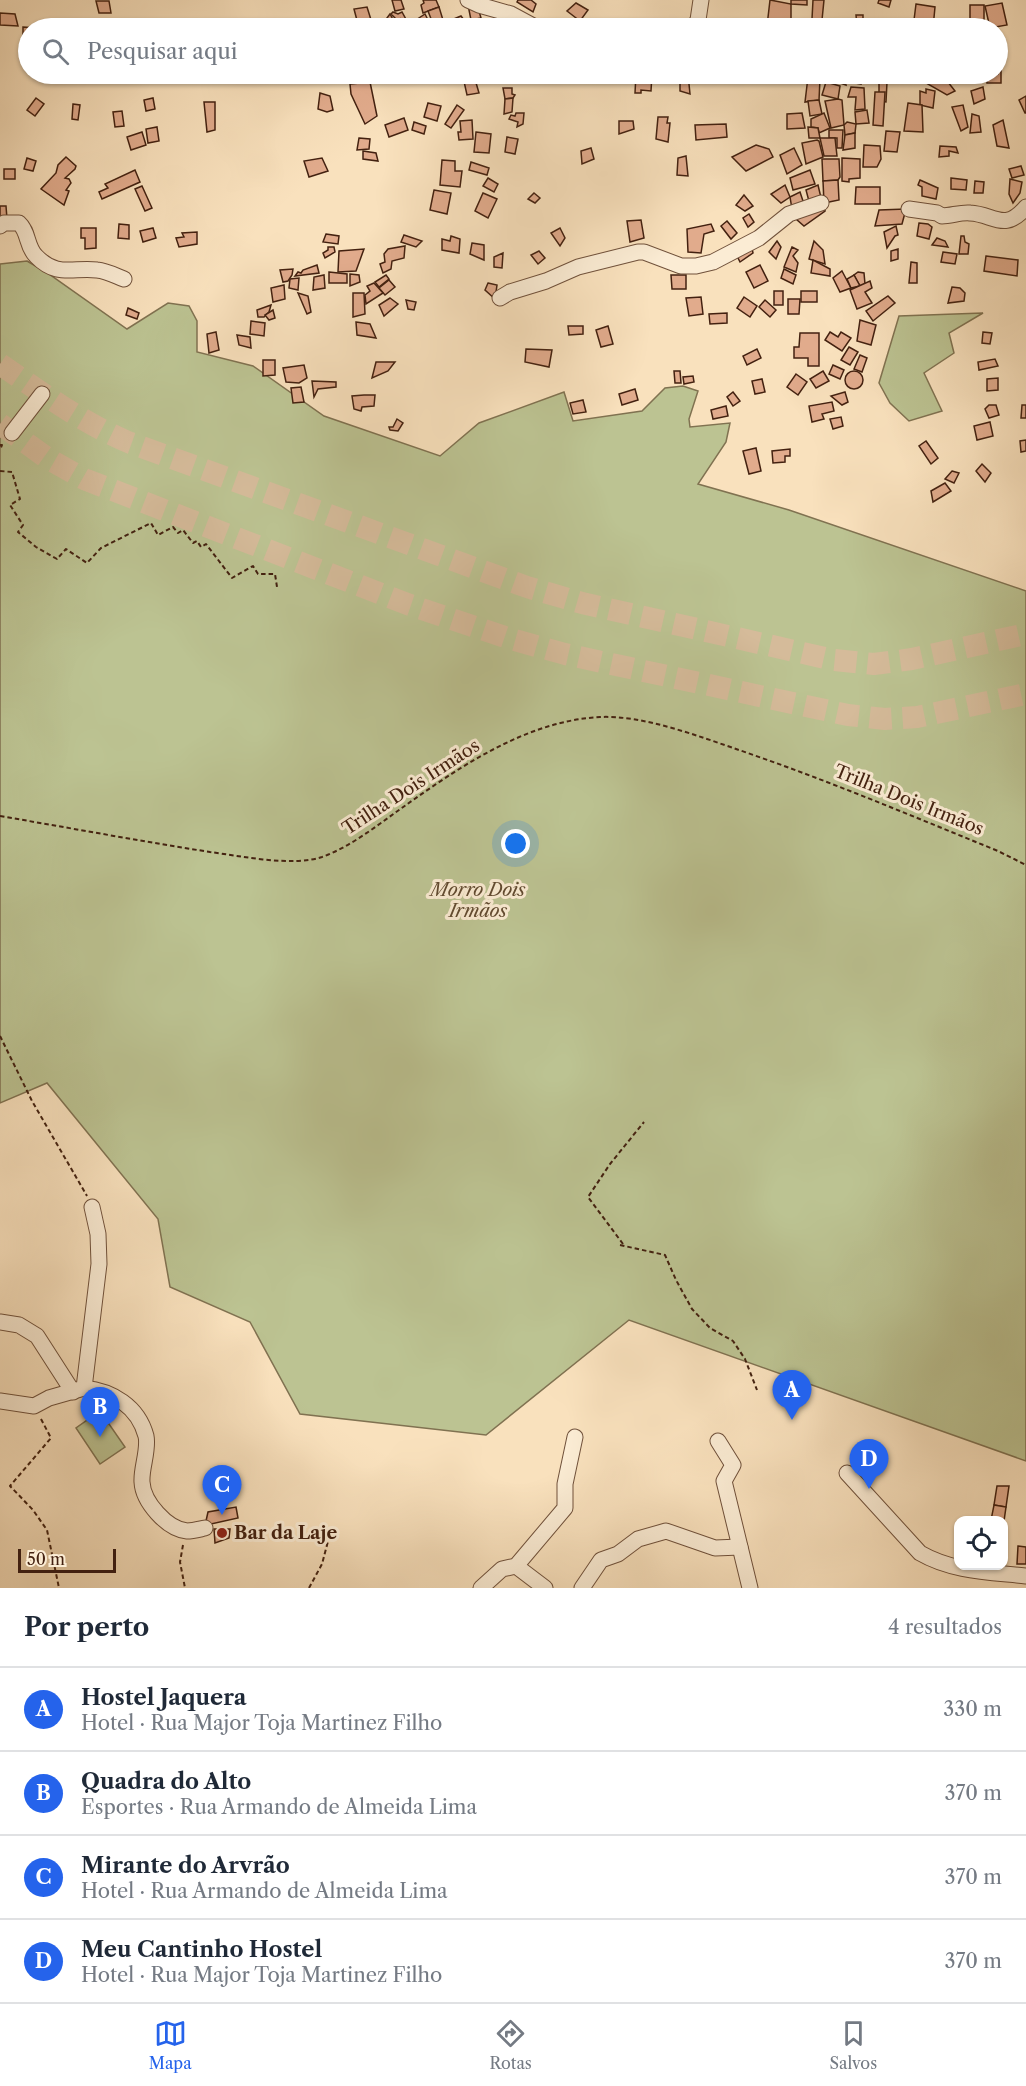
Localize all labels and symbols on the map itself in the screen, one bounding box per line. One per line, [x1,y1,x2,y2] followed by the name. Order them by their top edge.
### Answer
[338,734,484,840] street label: Trilha Dois Irmãos
[831,760,987,840] street label: Trilha Dois Irmãos
[501,829,530,858] your location
[429,879,526,922] park label: Morro Dois Irmãos
[772,1370,812,1420] pin: A
[80,1388,120,1437] pin: B
[850,1440,888,1489] pin: D
[202,1466,242,1515] pin: C
[234,1522,337,1544] place label: Bar da Laje
[215,1526,229,1540] marker: Bar da Laje
[18,1546,116,1574] scale bar

